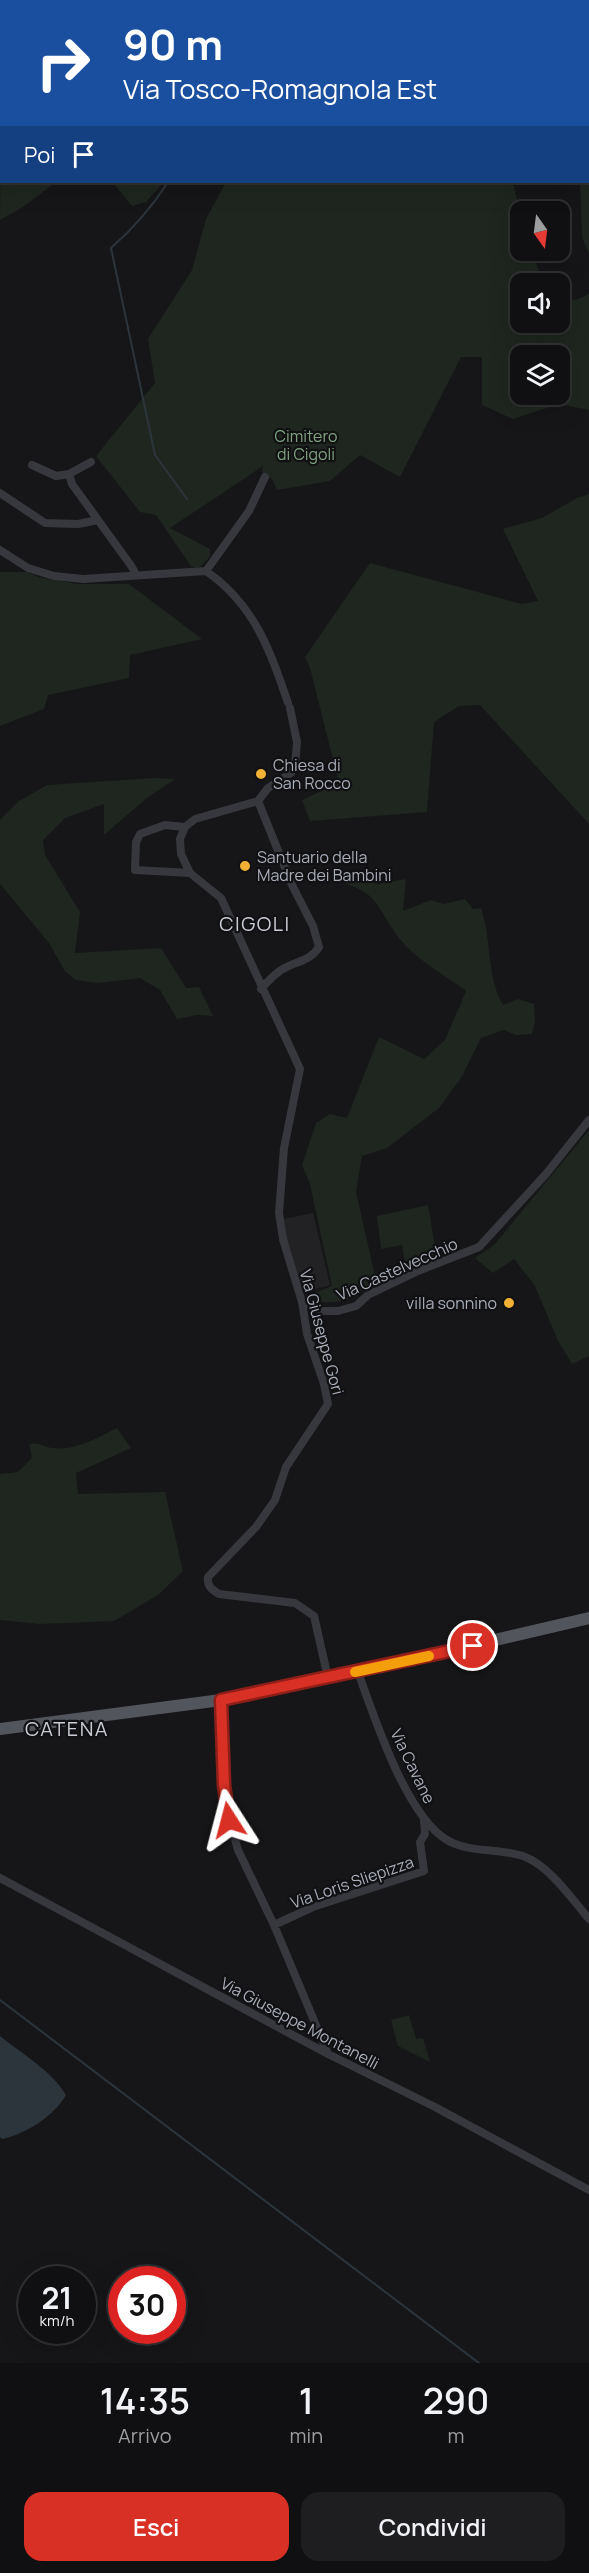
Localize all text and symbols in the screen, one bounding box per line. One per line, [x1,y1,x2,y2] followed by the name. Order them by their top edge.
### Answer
[123,15,223,73] text: 90 m
[24,24,102,102] icon: right
[123,70,437,107] text: Via Tosco-Romagnola Est
[67,138,100,171] icon: arrive
[24,140,55,170] text: Poi
[510,201,570,261] north arrow
[510,201,570,405] map controls
[510,273,570,333] button: sound
[510,345,570,405] button: layers
[275,425,338,465] park label: Cimitero di Cigoli
[273,754,351,794] place label: Chiesa di San Rocco
[254,767,268,781] marker: Chiesa di San Rocco
[257,846,391,886] place label: Santuario della Madre dei Bambini
[238,859,252,873] marker: Santuario della Madre dei Bambini
[219,910,291,937] district label: CIGOLI
[333,1232,461,1306] street label: Via Castelvecchio
[295,1267,349,1397] street label: Via Giuseppe Gori
[406,1292,497,1314] place label: villa sonnino
[502,1296,516,1310] marker: villa sonnino
[447,1620,498,1671] pin
[456,1629,489,1662] icon: arrive
[25,1715,109,1742] district label: CATENA
[385,1725,441,1807] street label: Via Cavane
[197,1788,261,1852] position arrow
[287,1851,417,1913] street label: Via Loris Sliepizza
[217,1972,383,2074] street label: Via Giuseppe Montanelli
[108,2266,186,2344] speed limit sign: 30
[41,2277,73,2318] text: 21
[40,2310,74,2331] text: km/h
[100,2376,190,2425] text: 14:35
[299,2376,314,2425] text: 1
[423,2376,489,2425] text: 290
[118,2422,171,2449] text: Arrivo
[290,2422,323,2449] text: min
[448,2422,465,2449] text: m
[24,2492,289,2561] button: Esci
[301,2492,565,2561] button: Condividi

